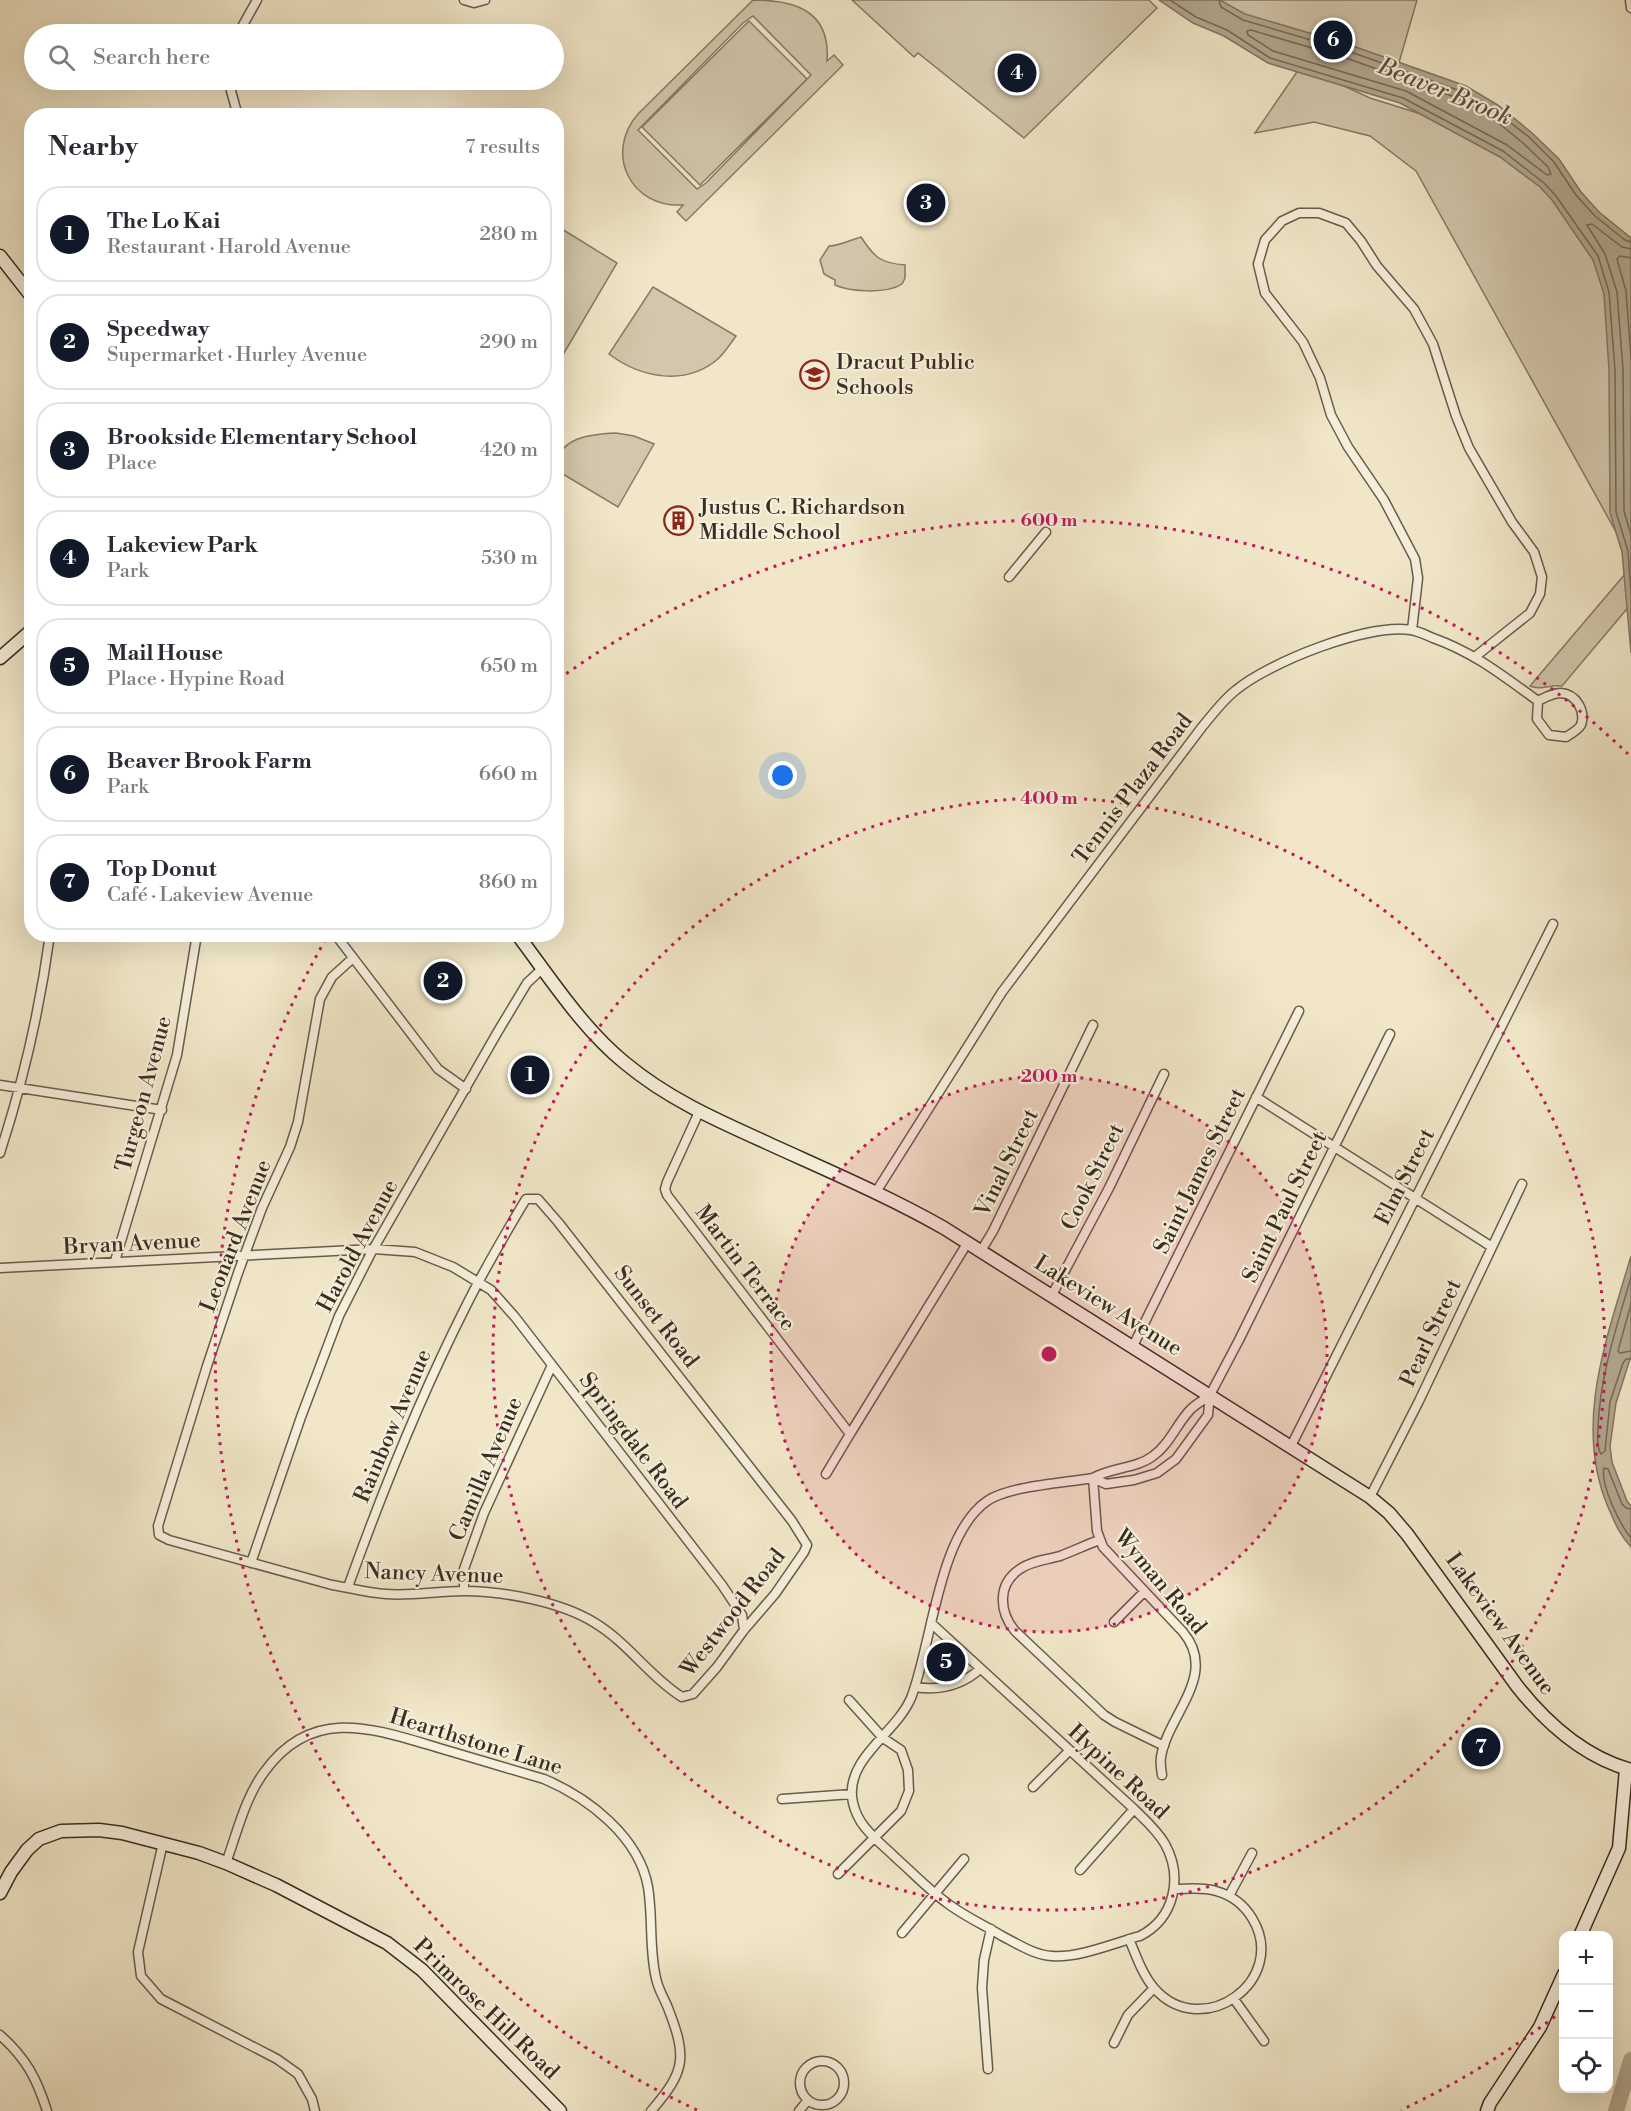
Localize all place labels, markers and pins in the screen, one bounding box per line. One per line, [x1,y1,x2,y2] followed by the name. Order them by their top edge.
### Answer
[1314,18,1352,63] pin: 6
[998,50,1036,96] pin: 4
[906,180,946,226] pin: 3
[836,349,975,401] place label: Dracut Public Schools
[799,359,831,391] school or university icon: Dracut Public Schools
[698,494,905,546] place label: Justus C. Richardson Middle School
[662,504,694,536] building icon: Justus C. Richardson Middle School
[424,958,462,1004] pin: 2
[510,1052,550,1098] pin: 1
[1039,1344,1059,1364] centre of rings
[926,1640,966,1684] pin: 5
[1462,1724,1500,1770] pin: 7

